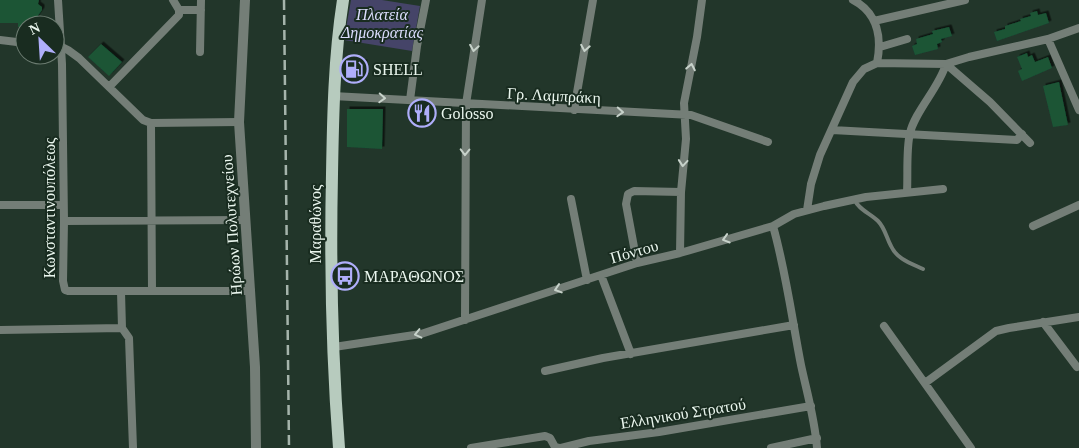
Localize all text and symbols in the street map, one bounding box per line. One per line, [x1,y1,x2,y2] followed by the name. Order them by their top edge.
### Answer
[340,6,424,42] park label: Πλατεία Δημοκρατίας
[15,15,65,65] north arrow
[27,20,42,38] text: N
[470,44,480,52] one-way arrow
[580,44,590,52] one-way arrow
[339,54,369,84] fuel station icon: SHELL
[373,61,423,78] place label: SHELL
[685,62,696,71] one-way arrow
[507,85,601,107] street label: Γρ. Λαμπράκη
[378,93,386,104] one-way arrow
[407,98,437,128] restaurant icon: Golosso
[441,105,493,122] place label: Golosso
[616,107,624,118] one-way arrow
[41,137,58,278] street label: Κωνσταντινουπόλεως
[460,149,471,157] one-way arrow
[218,154,246,296] street label: Ηρώων Πολυτεχνείου
[678,160,689,168] one-way arrow
[307,184,325,263] street label: Μαραθώνος
[722,234,731,244] one-way arrow
[608,237,660,266] street label: Πόντου
[330,261,360,291] bus stop icon: ΜΑΡΑΘΩΝΟΣ
[364,268,464,285] place label: ΜΑΡΑΘΩΝΟΣ
[554,284,562,294] one-way arrow
[414,328,423,339] one-way arrow
[619,395,747,433] street label: Ελληνικού Στρατού

